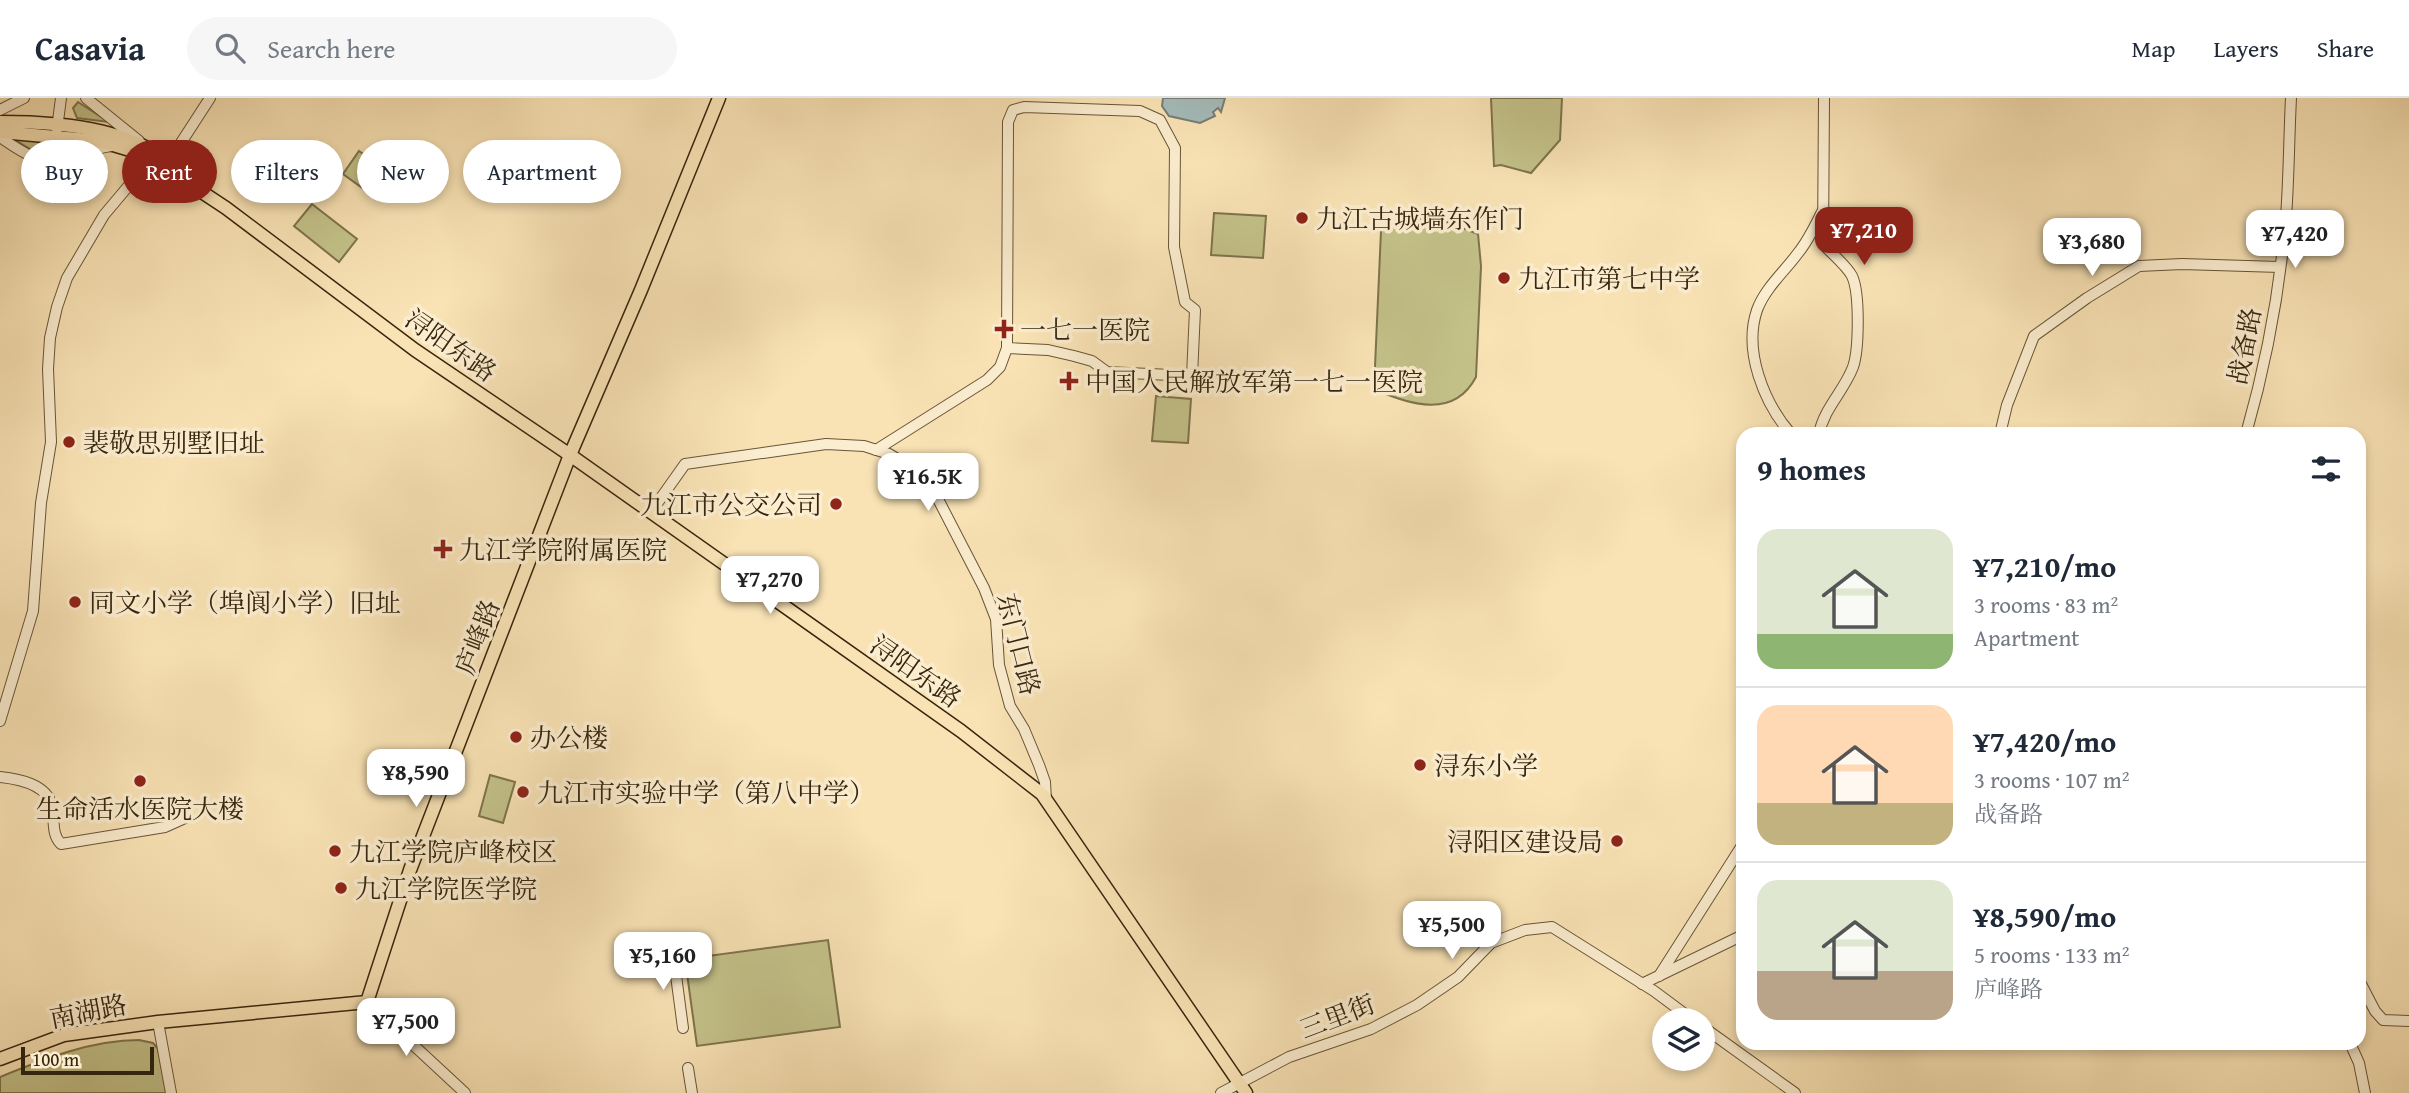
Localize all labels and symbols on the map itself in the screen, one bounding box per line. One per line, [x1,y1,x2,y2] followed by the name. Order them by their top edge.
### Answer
[1316,199,1524,238] place label: 九江古城墙东作门
[1807,208,1921,267] pin: ¥7,210
[1294,210,1310,226] marker: 九江古城墙东作门
[2238,211,2352,270] pin: ¥7,420
[2035,218,2149,278] pin: ¥3,680
[1518,259,1700,298] place label: 九江市第七中学
[1496,270,1512,286] marker: 九江市第七中学
[397,299,505,391] street label: 浔阳东路
[2217,304,2271,388] street label: 战备路
[1020,310,1150,349] place label: 一七一医院
[994,319,1014,339] marker: 一七一医院
[1085,362,1423,401] place label: 中国人民解放军第一七一医院
[1059,371,1079,391] marker: 中国人民解放军第一七一医院
[83,423,265,462] place label: 裴敬思别墅旧址
[61,434,77,450] marker: 裴敬思别墅旧址
[871,454,985,513] pin: ¥16.5K
[640,485,822,524] place label: 九江市公交公司
[828,496,844,512] marker: 九江市公交公司
[459,530,667,569] place label: 九江学院附属医院
[433,539,453,559] marker: 九江学院附属医院
[713,556,827,616] pin: ¥7,270
[89,583,401,622] place label: 同文小学（埠阆小学）旧址
[987,589,1051,699] street label: 东门口路
[67,594,83,610] marker: 同文小学（埠阆小学）旧址
[445,594,509,680] street label: 庐峰路
[862,625,970,717] street label: 浔阳东路
[530,718,608,757] place label: 办公楼
[508,729,524,745] marker: 办公楼
[1434,746,1538,785] place label: 浔东小学
[359,750,473,809] pin: ¥8,590
[1412,757,1428,773] marker: 浔东小学
[132,773,148,789] marker: 生命活水医院大楼
[537,773,875,812] place label: 九江市实验中学（第八中学）
[515,784,531,800] marker: 九江市实验中学（第八中学）
[36,789,244,828] place label: 生命活水医院大楼
[1447,822,1603,861] place label: 浔阳区建设局
[349,832,557,871] place label: 九江学院庐峰校区
[1609,833,1625,849] marker: 浔阳区建设局
[327,843,343,859] marker: 九江学院庐峰校区
[355,869,537,908] place label: 九江学院医学院
[333,880,349,896] marker: 九江学院医学院
[1395,902,1509,961] pin: ¥5,500
[606,932,720,992] pin: ¥5,160
[46,984,130,1038] street label: 南湖路
[1294,984,1380,1048] street label: 三里街
[349,998,463,1058] pin: ¥7,500
[21,1044,154,1076] scale bar

